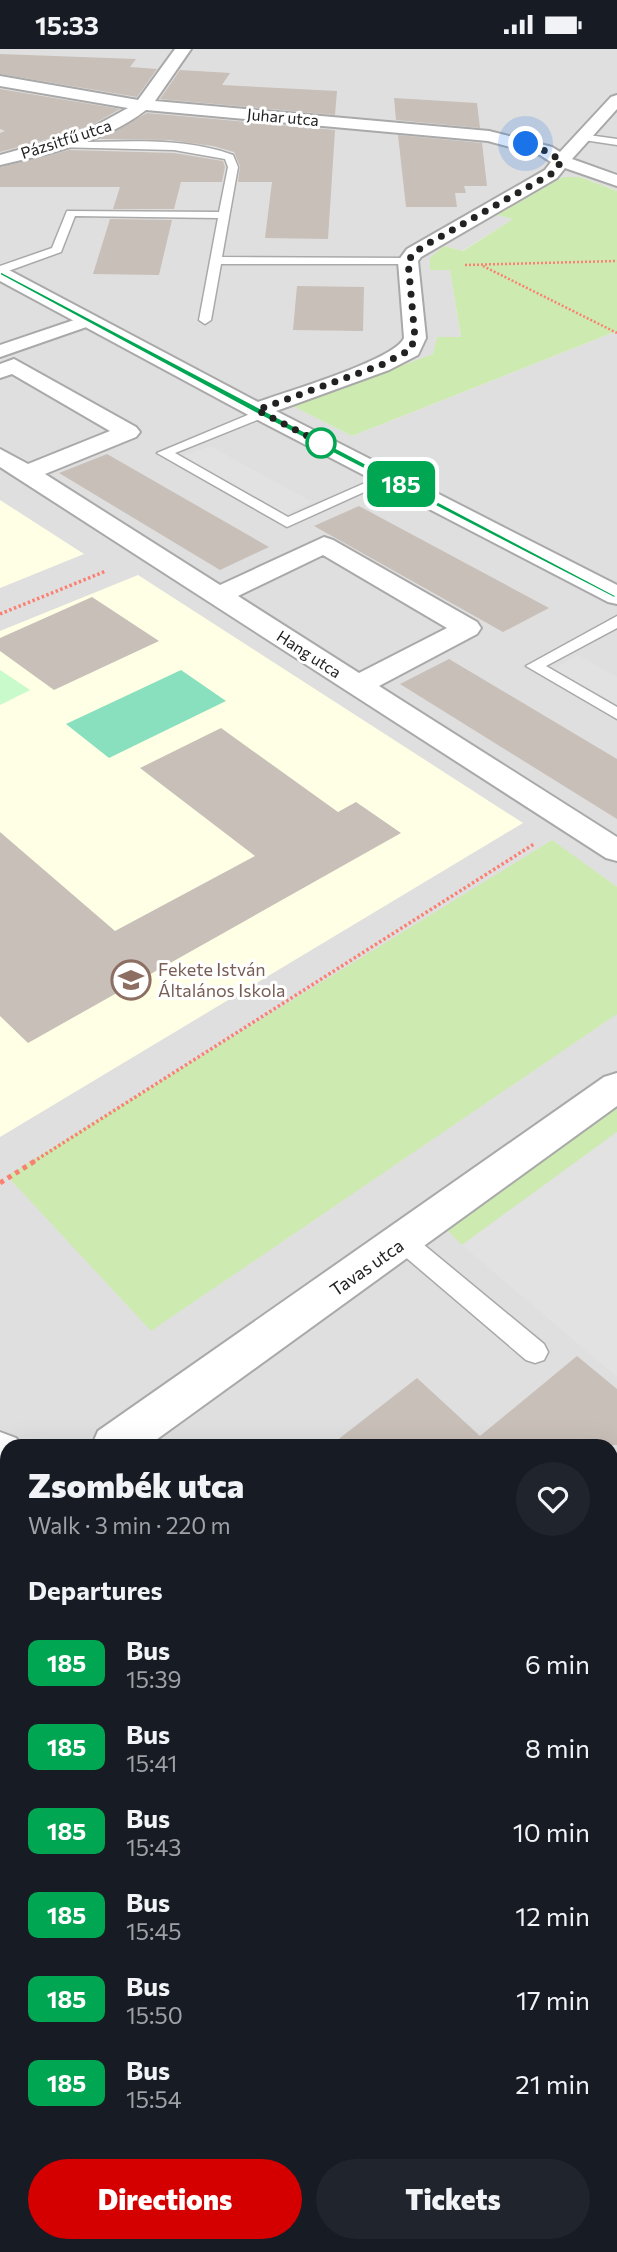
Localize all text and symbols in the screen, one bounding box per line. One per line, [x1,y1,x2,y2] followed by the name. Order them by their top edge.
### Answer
[35,9,99,40] text: 15:33
[246,104,320,129] street label: Juhar utca
[18,115,114,162] street label: Pázsitfű utca
[508,126,543,161] your location
[306,428,336,458] unlabelled marker
[361,461,441,507] line badge: 185
[381,469,421,498] text: 185
[274,626,345,681] street label: Hang utca
[158,958,286,1001] place label: Fekete István Általános Iskola
[110,959,152,1001] school or university icon: Fekete István Általános Iskola
[325,1234,408,1301] street label: Tavas utca
[516,1462,590,1536] button: heart
[28,1464,244,1505] text: Zsombék utca
[28,1511,231,1539] text: Walk · 3 min · 220 m
[28,1574,163,1605] text: Departures
[126,1634,170,1665] text: Bus
[47,1648,86,1677] text: 185
[525,1648,590,1679] text: 6 min
[126,1665,182,1693] text: 15:39
[126,1718,170,1749] text: Bus
[47,1732,86,1761] text: 185
[525,1732,590,1763] text: 8 min
[126,1749,177,1777] text: 15:41
[126,1802,170,1833] text: Bus
[47,1816,86,1845] text: 185
[513,1816,590,1847] text: 10 min
[126,1833,181,1861] text: 15:43
[126,1886,170,1917] text: Bus
[47,1900,86,1929] text: 185
[515,1900,590,1931] text: 12 min
[126,1917,182,1945] text: 15:45
[126,1970,170,2001] text: Bus
[47,1984,86,2013] text: 185
[516,1984,590,2015] text: 17 min
[126,2001,183,2029] text: 15:50
[126,2054,170,2085] text: Bus
[47,2068,86,2097] text: 185
[515,2068,590,2099] text: 21 min
[126,2085,182,2113] text: 15:54
[28,2159,302,2239] button: Directions
[316,2159,590,2239] button: Tickets

